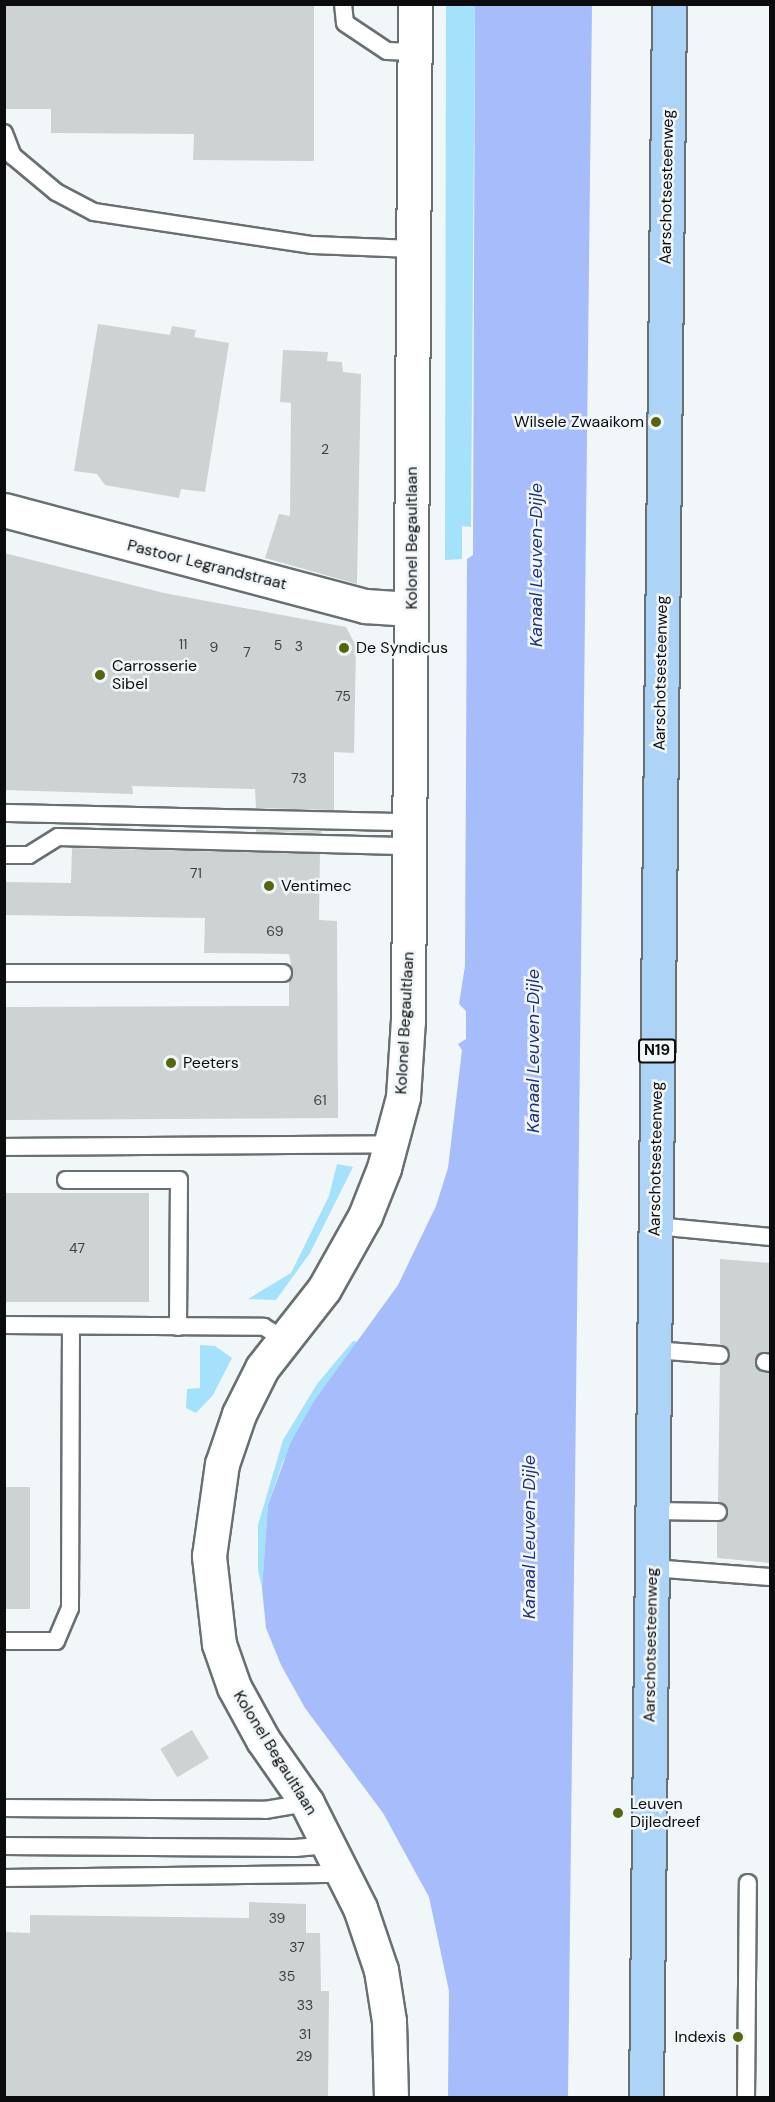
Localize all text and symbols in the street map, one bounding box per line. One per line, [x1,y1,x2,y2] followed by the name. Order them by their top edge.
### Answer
[656,109,678,265] street label: Aarschotsesteenweg
[514,412,644,432] place label: Wilsele Zwaaikom
[649,415,663,429] marker: Wilsele Zwaaikom
[321,441,329,457] house number: 2
[402,467,422,609] street label: Kolonel Begaultlaan
[525,483,547,647] water label: Kanaal Leuven-Dijle
[125,536,289,594] street label: Pastoor Legrandstraat
[650,595,672,751] street label: Aarschotsesteenweg
[179,636,187,652] house number: 11
[274,637,282,653] house number: 5
[295,638,303,654] house number: 3
[356,638,448,658] place label: De Syndicus
[210,639,218,655] house number: 9
[337,641,351,655] marker: De Syndicus
[243,644,251,660] house number: 7
[112,656,197,694] place label: Carrosserie Sibel
[93,668,107,682] marker: Carrosserie Sibel
[335,688,351,704] house number: 75
[291,770,307,786] house number: 73
[190,865,202,881] house number: 71
[281,876,352,896] place label: Ventimec
[262,879,276,893] marker: Ventimec
[266,923,284,939] house number: 69
[392,951,418,1095] street label: Kolonel Begaultlaan
[522,969,544,1133] water label: Kanaal Leuven-Dijle
[638,1039,676,1063] road number: N19
[183,1053,239,1073] place label: Peeters
[164,1056,178,1070] marker: Peeters
[645,1081,667,1237] street label: Aarschotsesteenweg
[313,1092,327,1108] house number: 61
[69,1240,85,1256] house number: 47
[518,1455,540,1619] water label: Kanaal Leuven-Dijle
[640,1567,662,1723] street label: Aarschotsesteenweg
[229,1687,321,1819] street label: Kolonel Begaultlaan
[630,1794,701,1832] place label: Leuven Dijledreef
[611,1806,625,1820] marker: Leuven Dijledreef
[269,1910,285,1926] house number: 39
[289,1939,305,1955] house number: 37
[279,1968,295,1984] house number: 35
[297,1997,313,2013] house number: 33
[299,2026,311,2042] house number: 31
[675,2027,726,2047] place label: Indexis
[731,2030,745,2044] marker: Indexis
[296,2048,312,2064] house number: 29

